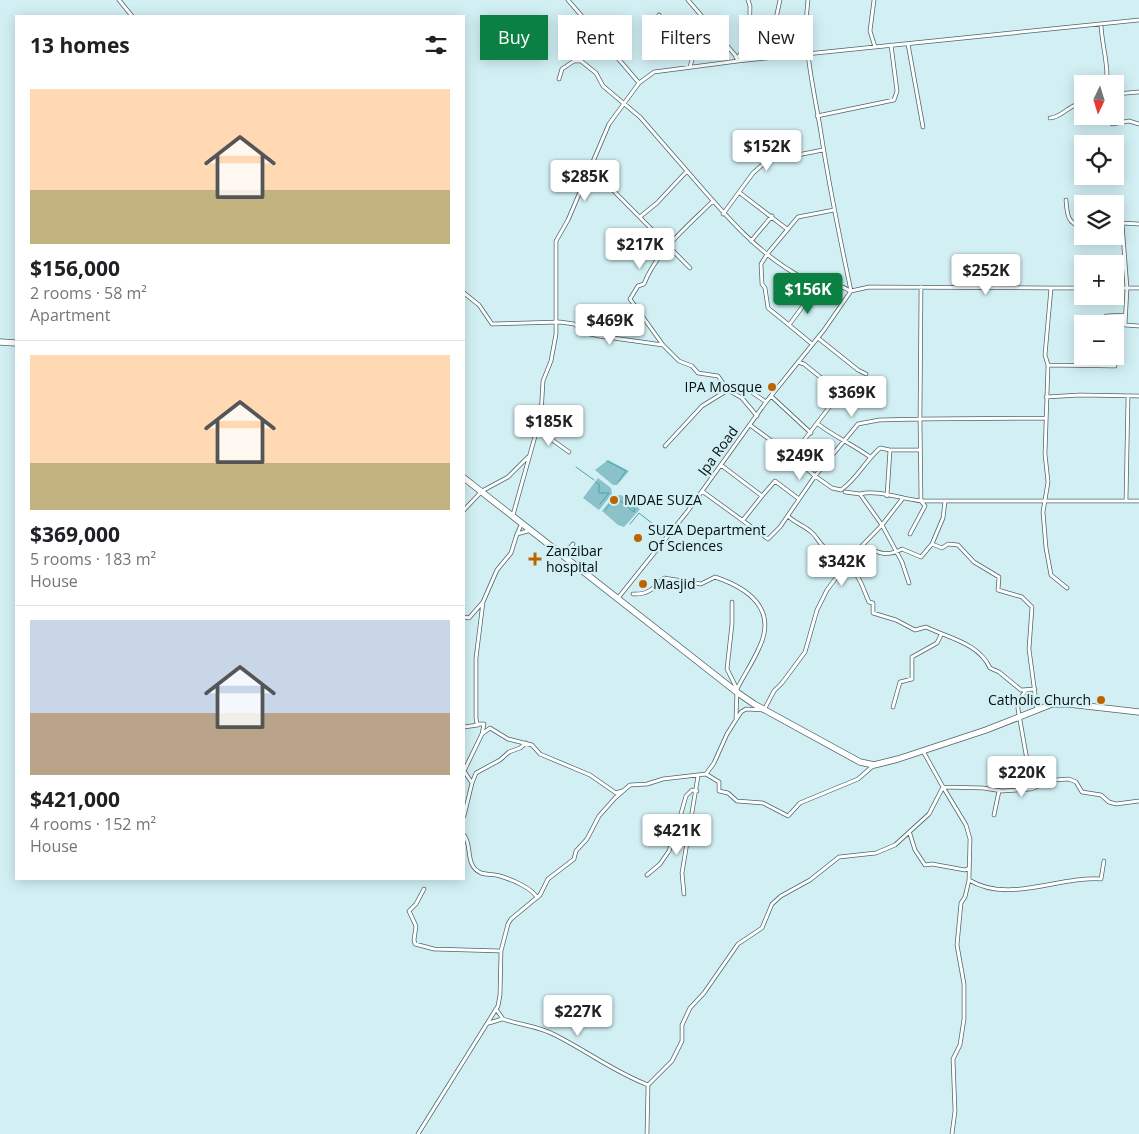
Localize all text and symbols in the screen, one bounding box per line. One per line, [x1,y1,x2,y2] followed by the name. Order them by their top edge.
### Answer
[480,15,548,60] chip: Buy
[558,15,632,60] chip: Rent
[642,15,729,60] chip: Filters
[739,15,813,60] chip: New
[30,31,130,59] text: 13 homes
[422,31,450,59] icon: filters
[1074,75,1124,125] north arrow
[1074,75,1124,365] map controls
[195,122,285,212] icon: home
[732,130,802,172] pin: $152K
[743,135,791,157] text: $152K
[1074,135,1124,185] button: locate
[550,160,620,202] pin: $285K
[561,165,609,187] text: $285K
[1074,195,1124,245] button: layers
[605,228,675,270] pin: $217K
[616,233,664,255] text: $217K
[30,254,120,282] text: $156,000
[951,254,1021,296] pin: $252K
[1074,255,1124,305] button: +
[962,259,1010,281] text: $252K
[773,272,843,315] pin: $156K
[784,278,832,300] text: $156K
[30,282,147,304] text: 2 rooms · 58 m²
[30,304,110,326] text: Apartment
[575,304,645,346] pin: $469K
[586,309,634,331] text: $469K
[1074,315,1124,365] button: −
[817,376,887,418] pin: $369K
[684,377,762,396] place label: IPA Mosque
[766,381,778,393] marker: IPA Mosque
[828,381,876,403] text: $369K
[195,387,285,477] icon: home
[514,404,584,447] pin: $185K
[525,410,573,432] text: $185K
[693,422,742,479] street label: Ipa Road
[765,438,835,481] pin: $249K
[776,444,824,466] text: $249K
[624,490,702,509] place label: MDAE SUZA
[608,494,620,506] marker: MDAE SUZA
[30,520,120,548] text: $369,000
[648,520,766,555] place label: SUZA Department Of Sciences
[632,532,644,544] marker: SUZA Department Of Sciences
[546,541,603,576] place label: Zanzibar hospital
[807,544,877,587] pin: $342K
[30,548,156,570] text: 5 rooms · 183 m²
[818,550,866,572] text: $342K
[528,552,542,566] marker: Zanzibar hospital
[30,570,78,592] text: House
[653,574,696,593] place label: Masjid
[637,578,649,590] marker: Masjid
[195,652,285,742] icon: home
[988,690,1091,709] place label: Catholic Church
[1095,694,1107,706] marker: Catholic Church
[987,756,1057,798] pin: $220K
[998,761,1046,783] text: $220K
[30,785,120,813] text: $421,000
[30,813,156,835] text: 4 rooms · 152 m²
[642,814,712,856] pin: $421K
[653,819,701,841] text: $421K
[30,835,78,857] text: House
[543,994,613,1037] pin: $227K
[554,1000,602,1022] text: $227K

